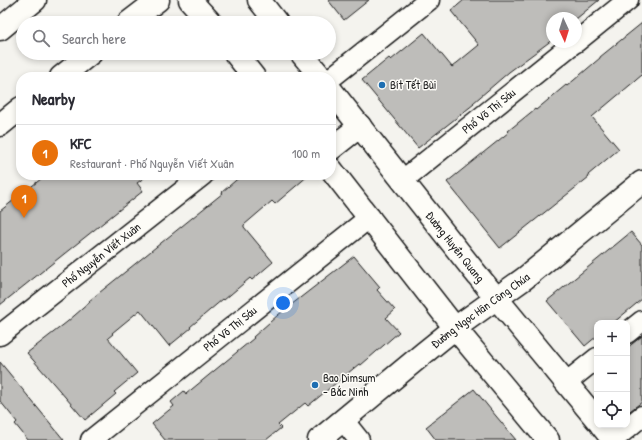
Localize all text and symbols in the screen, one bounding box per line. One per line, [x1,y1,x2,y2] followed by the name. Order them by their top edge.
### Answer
[546,12,582,48] north arrow
[16,16,336,60] search box
[30,27,52,49] icon: search
[62,28,126,49] text: Search here
[390,76,437,93] place label: Bít Tết Bùi
[377,80,387,90] marker: Bít Tết Bùi
[458,84,519,137] street label: Phố Võ Thị Sáu
[32,87,75,110] text: Nearby
[70,133,92,154] text: KFC
[43,144,47,162] text: 1
[292,144,320,162] text: 100 m
[70,154,234,172] text: Restaurant · Phố Nguyễn Viết Xuân
[11,185,37,218] pin: 1
[422,207,489,286] street label: Đường Huyền Quang
[58,218,144,291] street label: Phố Nguyễn Viết Xuân
[427,268,533,352] street label: Đường Ngọc Hân Công Chúa
[273,293,293,313] your location
[199,302,260,355] street label: Phố Võ Thị Sáu
[594,320,630,428] map controls
[594,320,630,356] button: +
[594,356,630,392] button: −
[323,369,376,400] place label: Bao Dimsum - Bắc Ninh
[310,380,320,390] marker: Bao Dimsum - Bắc Ninh
[594,392,630,428] button: locate

